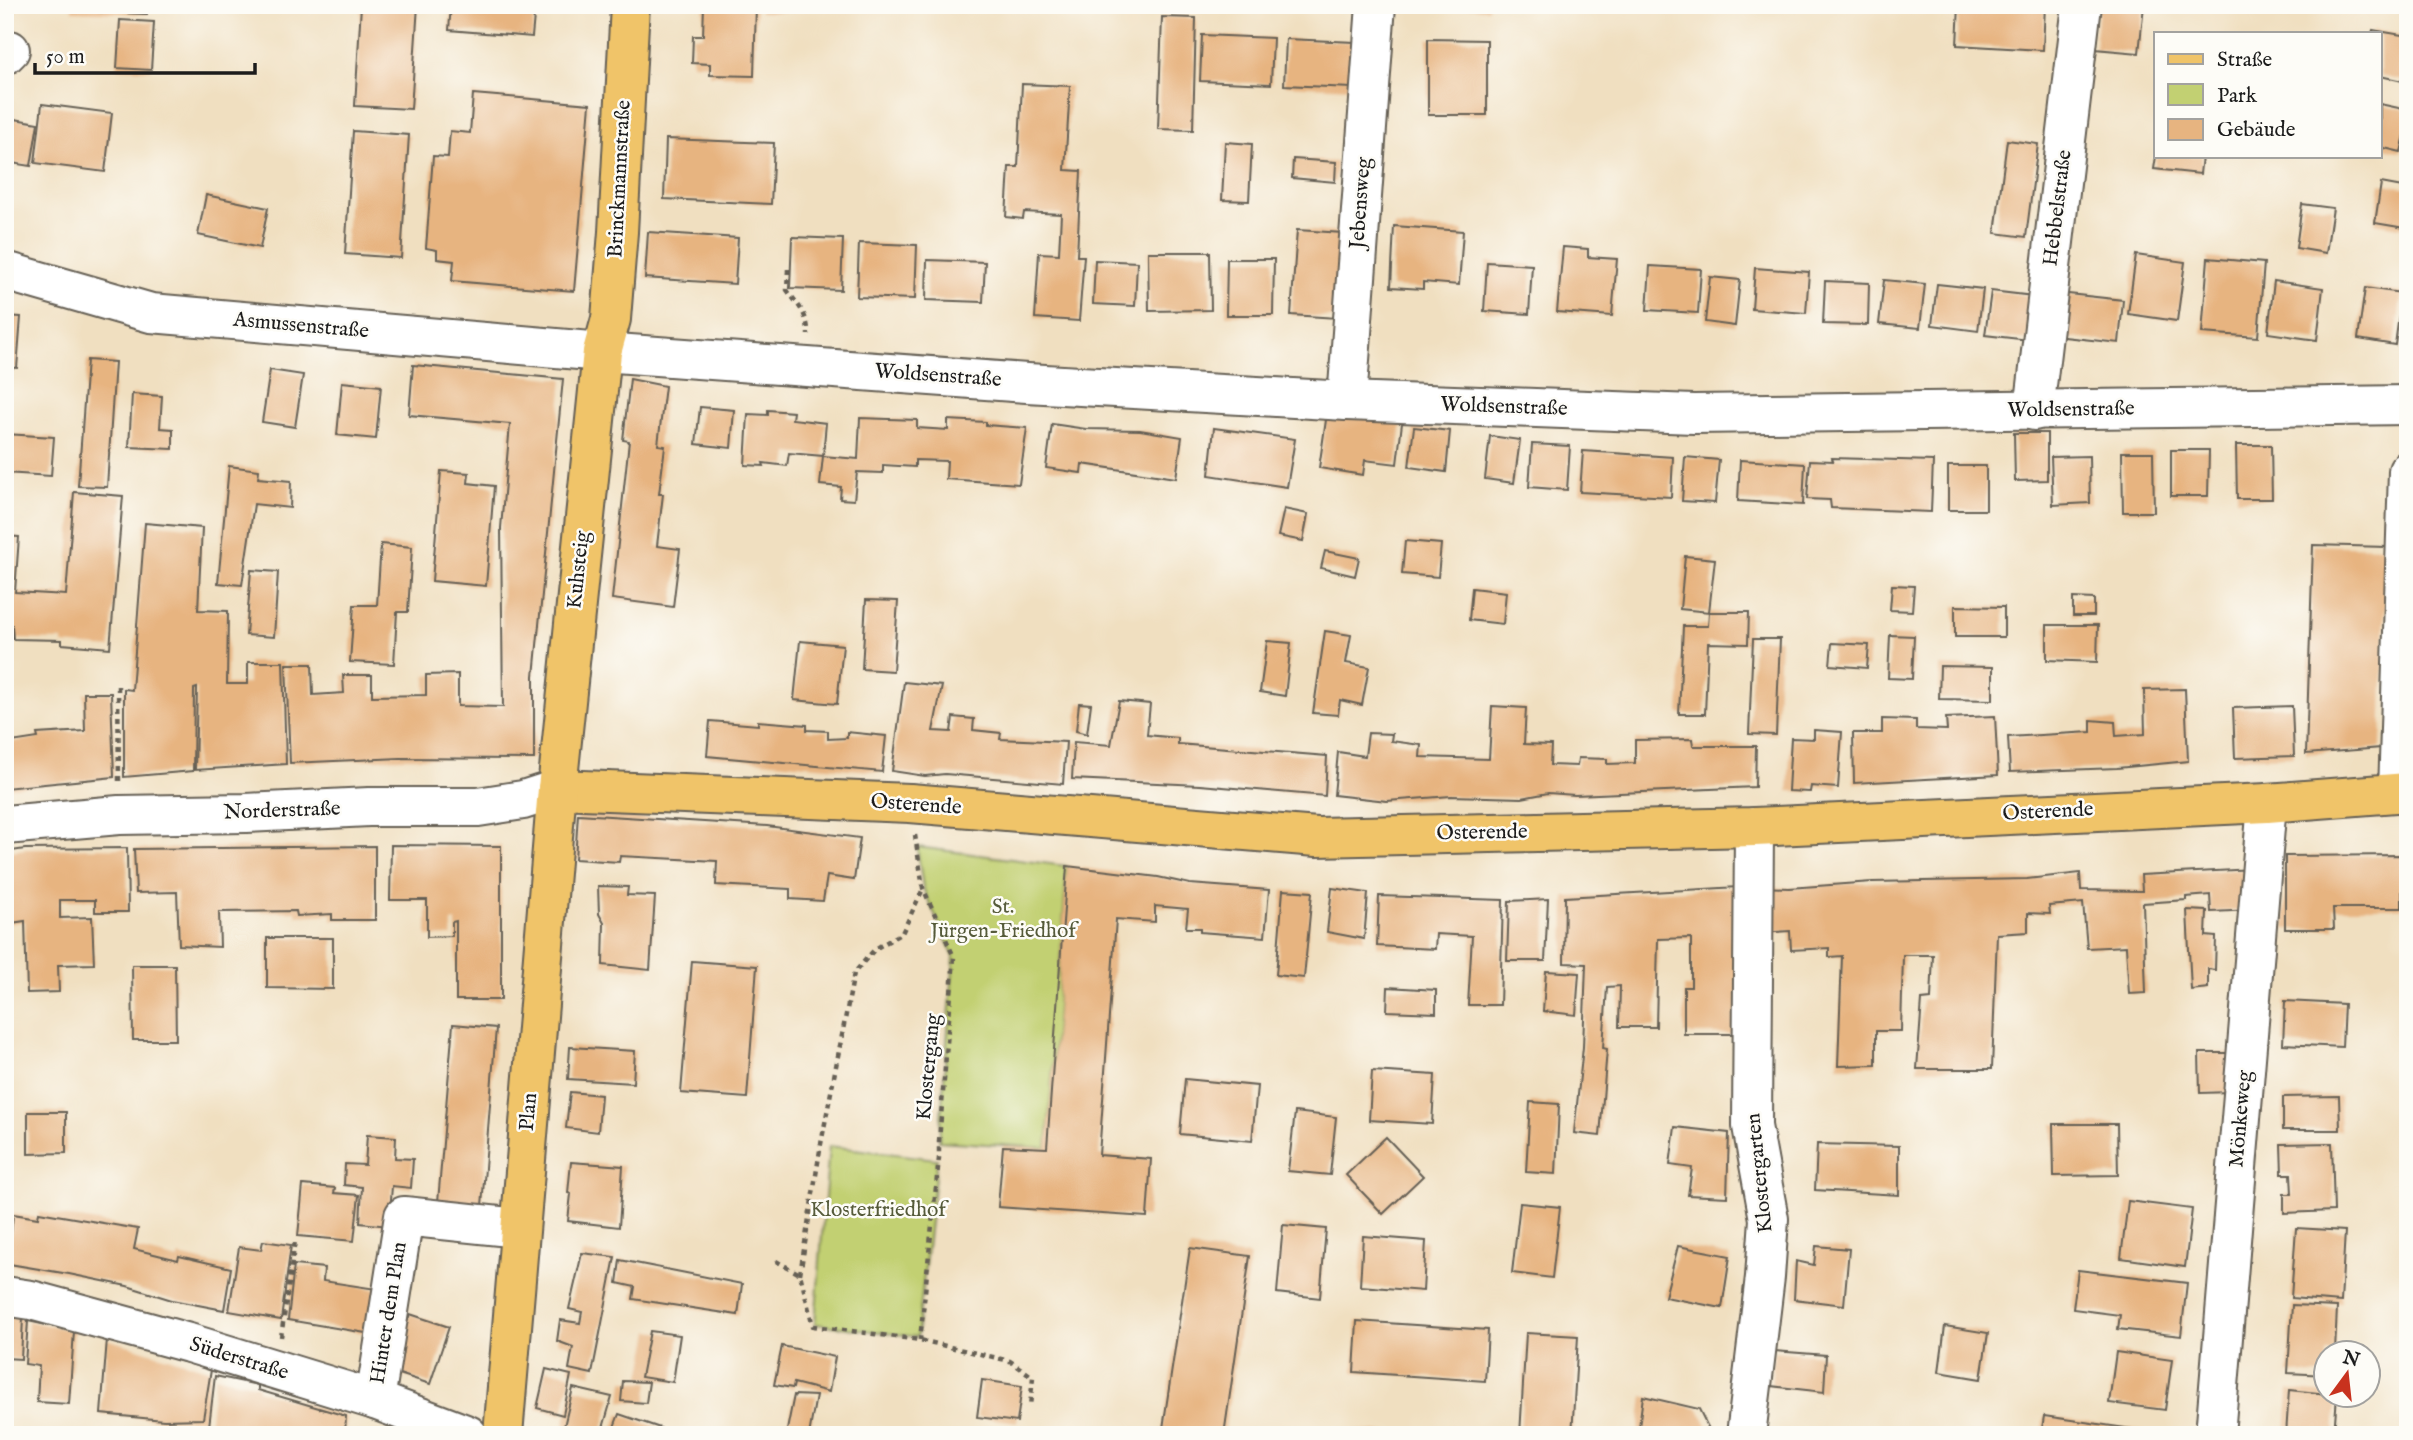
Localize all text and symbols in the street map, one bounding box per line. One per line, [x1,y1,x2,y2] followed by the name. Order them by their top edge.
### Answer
[35,32,256,76] scale bar
[2154,32,2382,158] legend
[46,44,85,71] text: 50 m
[2217,47,2273,74] text: Straße
[2217,83,2258,110] text: Park
[602,99,638,259] street label: Brinckmannstraße
[2217,117,2296,144] text: Gebäude
[2037,148,2079,268] street label: Hebbelstraße
[1344,156,1378,252] street label: Jebensweg
[231,307,370,345] street label: Asmussenstraße
[874,358,1003,394] street label: Woldsenstraße
[1440,391,1568,423] street label: Woldsenstraße
[2007,395,2135,425] street label: Woldsenstraße
[561,529,597,610] street label: Kuhsteig
[870,788,963,822] street label: Osterende
[223,795,341,827] street label: Norderstraße
[2002,796,2095,828] street label: Osterende
[1436,819,1528,847] street label: Osterende
[928,894,1079,945] park label: St. Jürgen-Friedhof
[911,1012,947,1122] street label: Klostergang
[2223,1069,2259,1169] street label: Mönkeweg
[514,1092,544,1132] street label: Plan
[1740,1112,1780,1234] street label: Klostergarten
[810,1197,949,1224] park label: Klosterfriedhof
[364,1240,414,1386] street label: Hinter dem Plan
[186,1331,292,1387] street label: Süderstraße
[2312,1338,2382,1408] north arrow
[2339,1346,2362,1373] text: N

